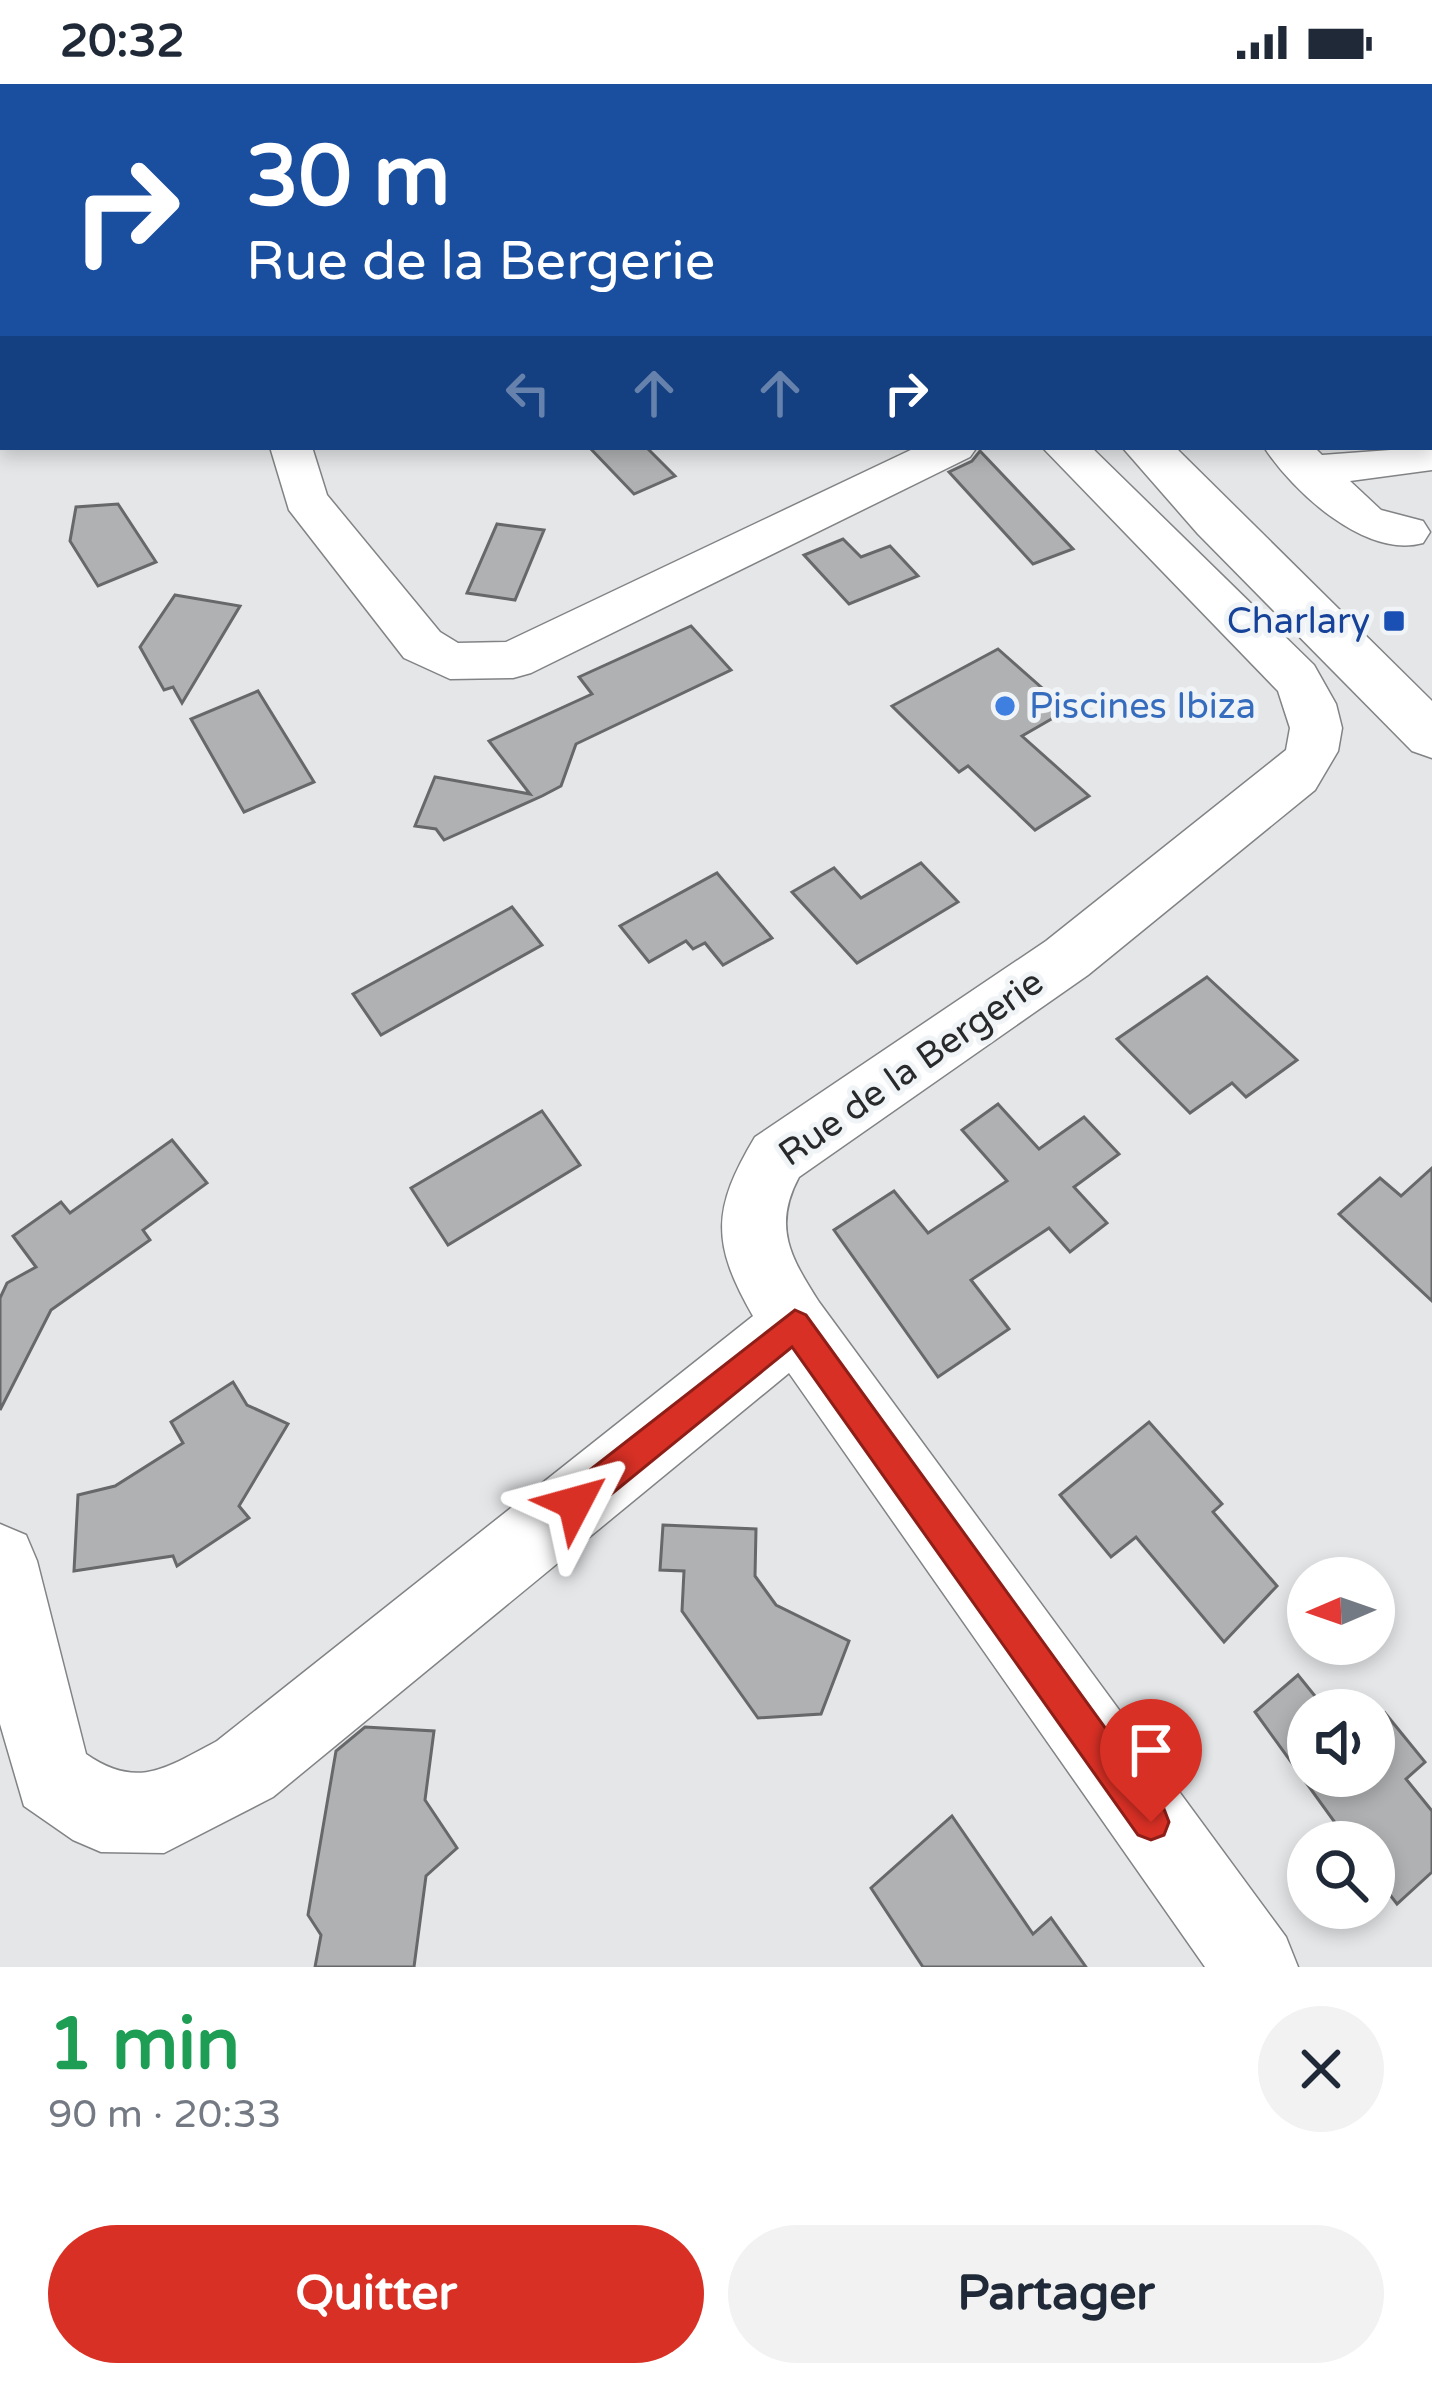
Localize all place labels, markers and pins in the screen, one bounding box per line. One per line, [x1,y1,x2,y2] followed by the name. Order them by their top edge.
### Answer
[1227,600,1370,643] place label: Charlary
[1381,608,1407,634] marker: Charlary
[1029,685,1256,728] place label: Piscines Ibiza
[992,693,1018,719] marker: Piscines Ibiza
[1100,1699,1202,1822] pin

